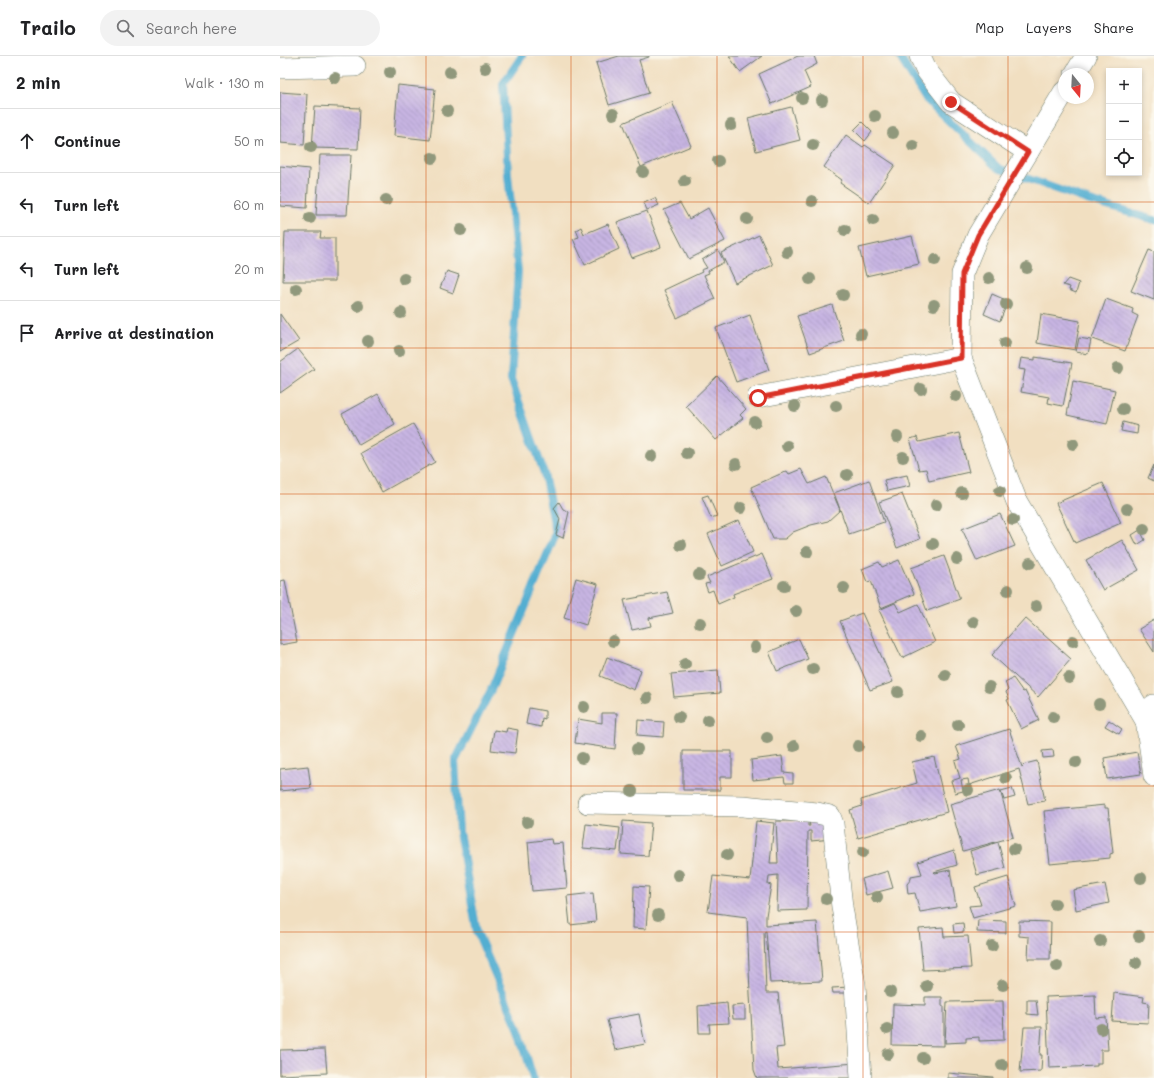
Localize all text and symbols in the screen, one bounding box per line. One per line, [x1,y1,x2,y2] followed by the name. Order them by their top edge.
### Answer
[100,10,380,46] search box
[20,15,76,40] text: Trailo
[114,17,136,39] icon: search
[146,18,237,38] text: Search here
[975,18,1004,37] text: Map
[1026,18,1072,37] text: Layers
[1094,18,1134,37] text: Share
[1058,68,1094,104] north arrow
[1106,68,1142,176] map controls
[1106,68,1142,104] button: +
[16,71,61,93] text: 2 min
[184,74,264,91] text: Walk · 130 m
[942,93,960,111] route end
[1106,104,1142,140] button: −
[16,130,38,152] icon: ahead
[54,131,121,151] text: Continue
[234,132,264,149] text: 50 m
[1106,140,1142,176] button: locate
[16,194,38,216] icon: left
[54,195,119,215] text: Turn left
[234,196,264,213] text: 60 m
[16,258,38,280] icon: left
[54,259,119,279] text: Turn left
[234,260,264,277] text: 20 m
[16,322,38,344] icon: arrive
[54,323,214,343] text: Arrive at destination
[749,389,767,407] route start

